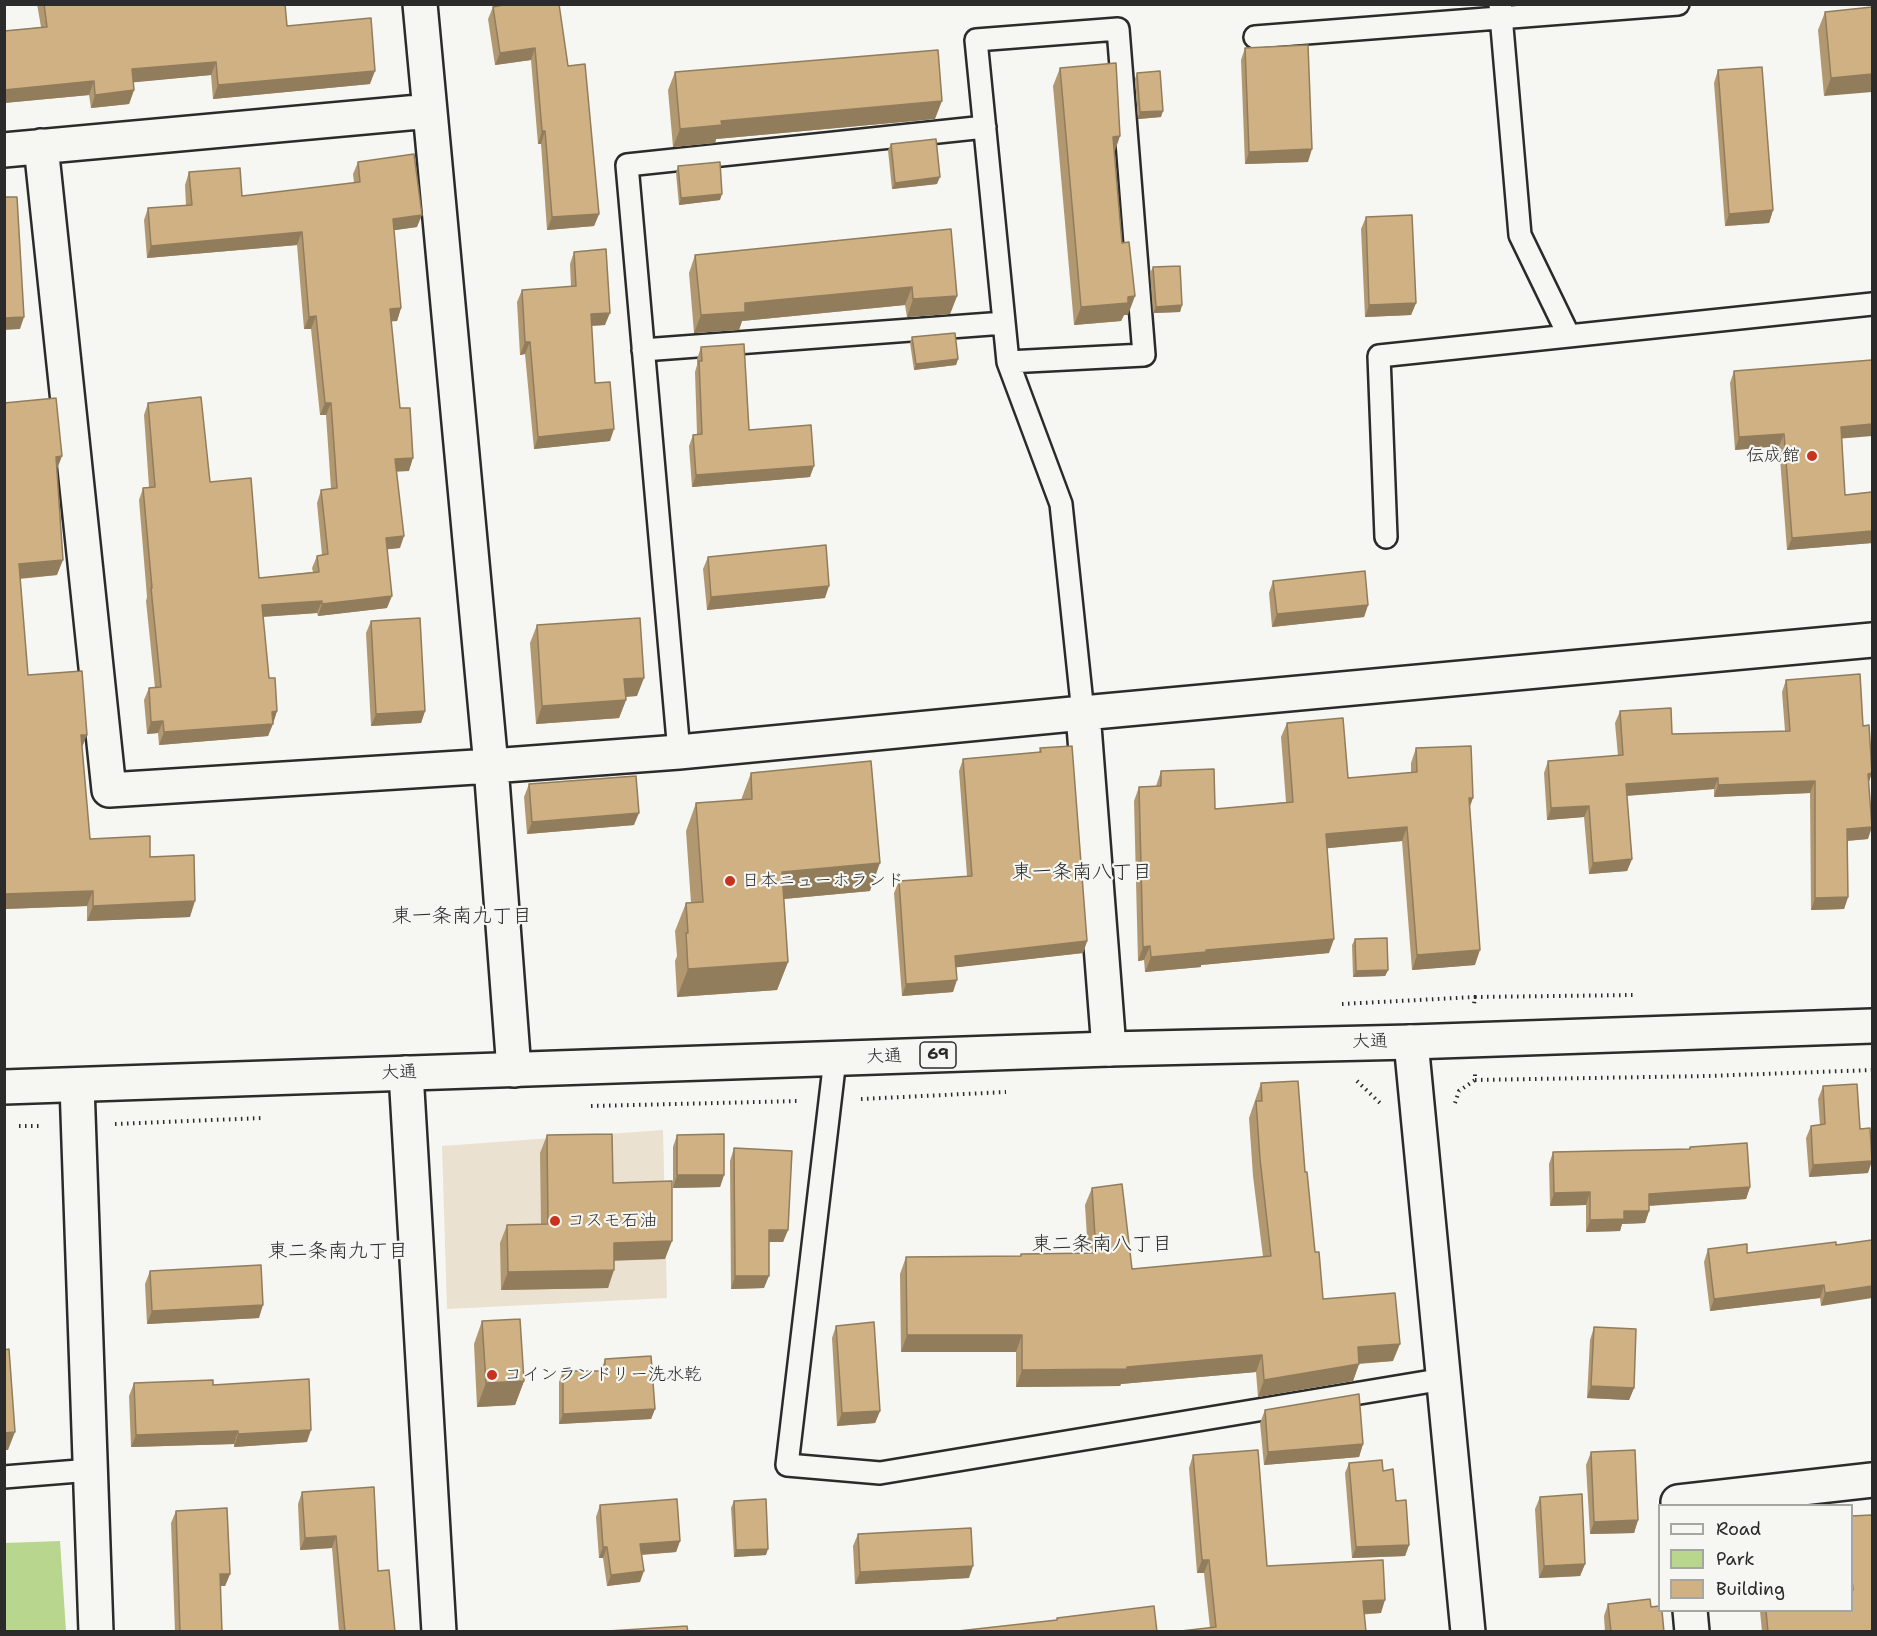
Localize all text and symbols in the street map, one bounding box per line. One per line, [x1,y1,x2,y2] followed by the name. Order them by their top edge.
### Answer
[1746,445,1800,467] place label: 伝成館
[1805,449,1819,463] marker: 伝成館
[1012,861,1152,885] district label: 東一条南八丁目
[742,870,904,892] place label: 日本ニューホランド
[723,874,737,888] marker: 日本ニューホランド
[392,905,532,929] district label: 東一条南九丁目
[1352,1031,1388,1053] street label: 大通
[920,1042,956,1068] road number: 69
[866,1046,902,1068] street label: 大通
[381,1062,417,1084] street label: 大通
[567,1210,657,1232] place label: コスモ石油
[548,1214,562,1228] marker: コスモ石油
[1032,1233,1172,1257] district label: 東二条南八丁目
[268,1240,408,1264] district label: 東二条南九丁目
[504,1364,702,1386] place label: コインランドリー洗水乾
[485,1368,499,1382] marker: コインランドリー洗水乾
[1658,1504,1853,1612] legend
[1716,1517,1761,1541] text: Road
[1716,1547,1755,1571] text: Park
[1716,1577,1785,1601] text: Building

